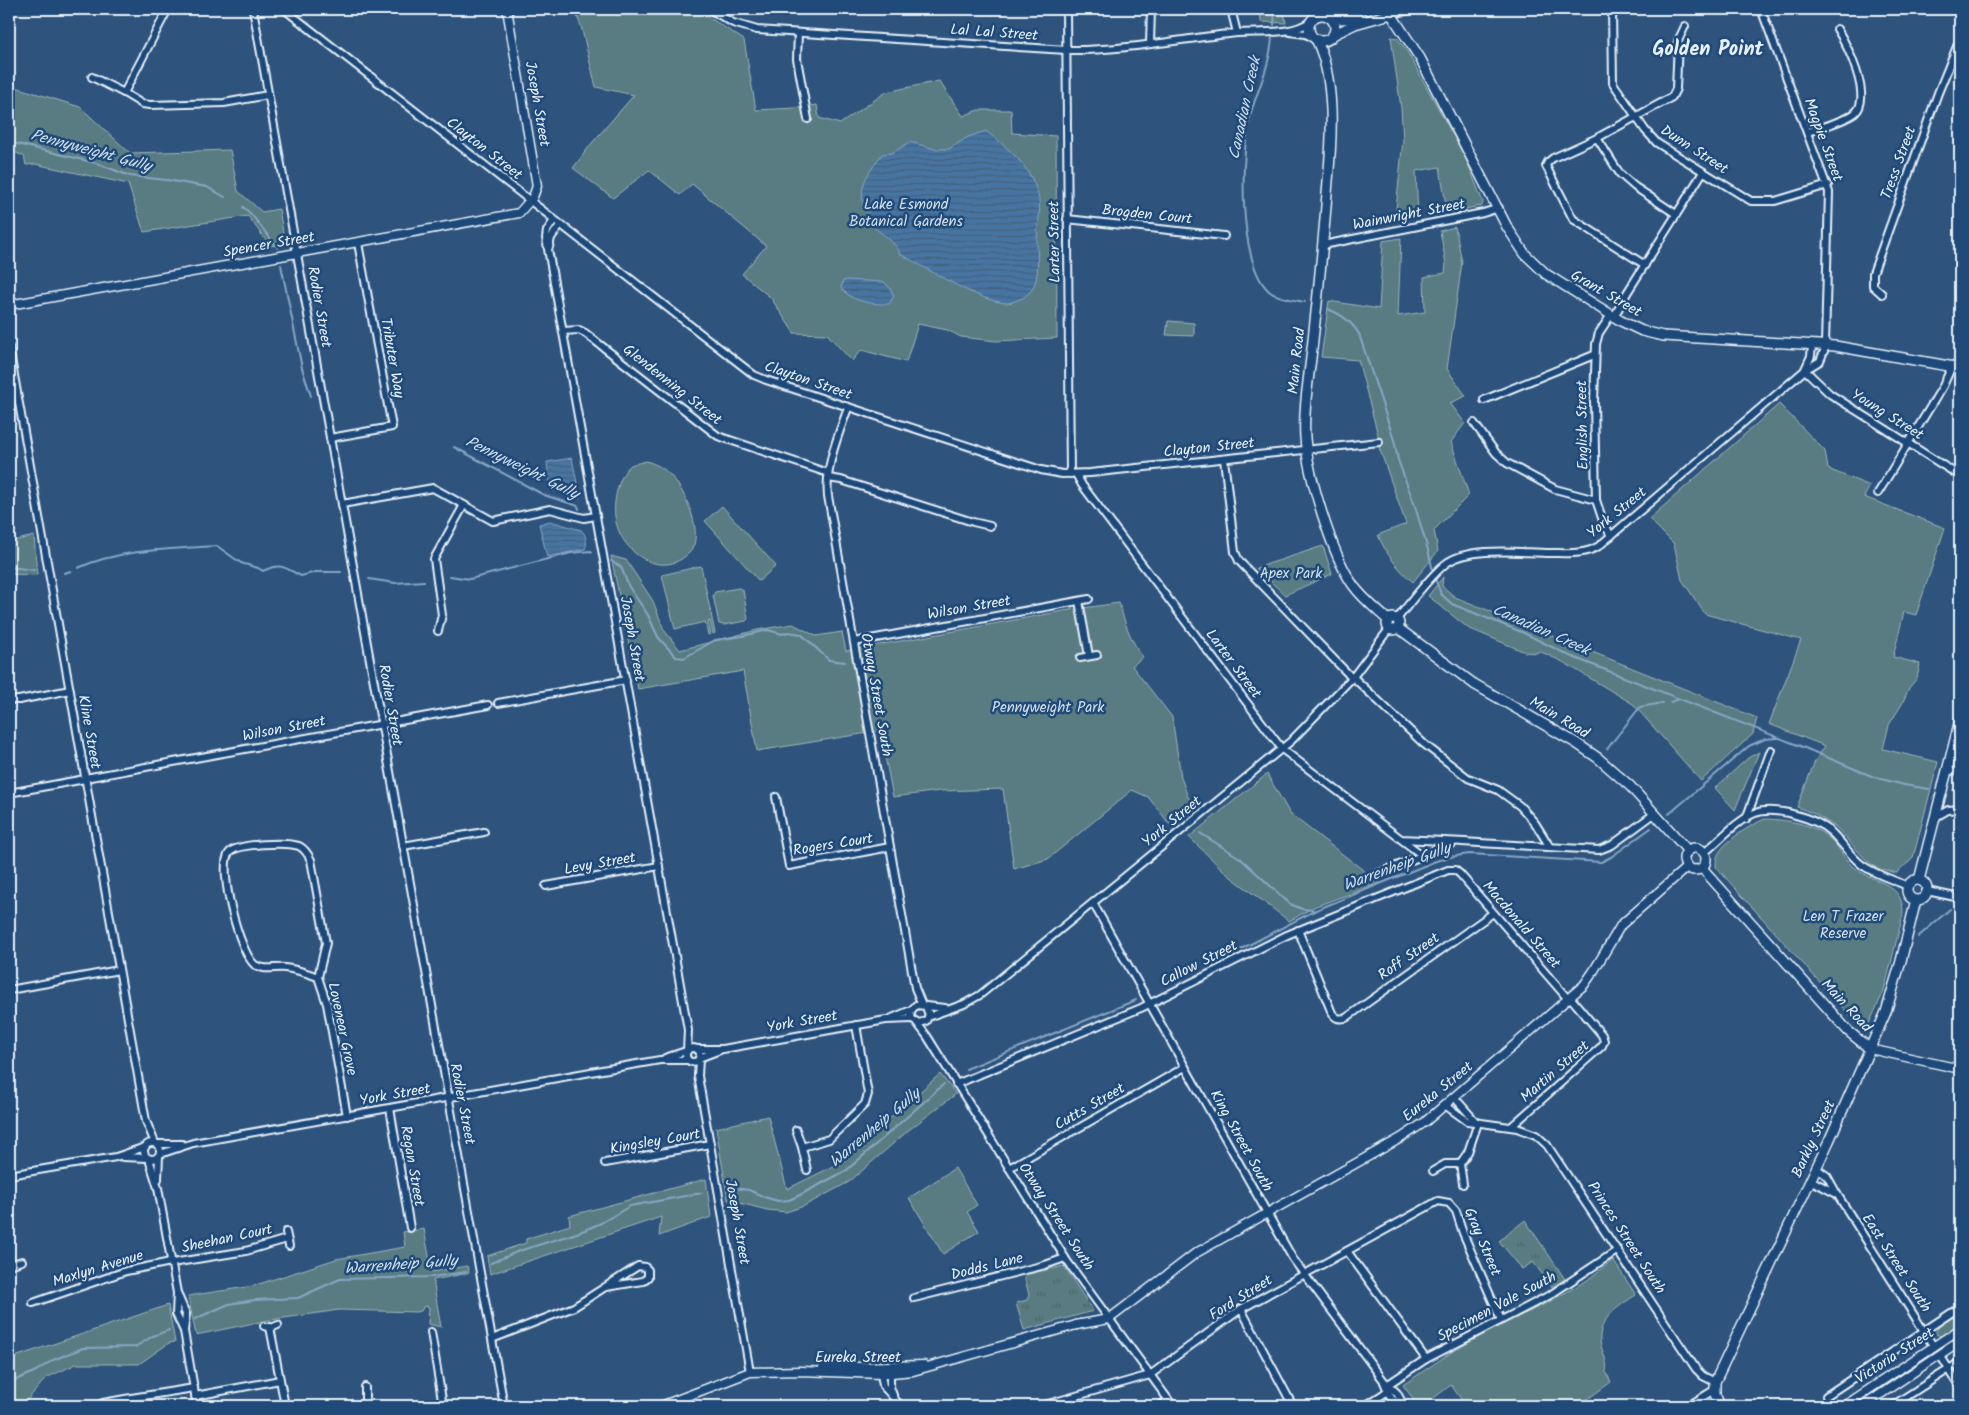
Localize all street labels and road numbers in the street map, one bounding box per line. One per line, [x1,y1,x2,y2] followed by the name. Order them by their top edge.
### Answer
[949,18,1039,48] street label: Lal Lal Street
[518,59,556,149] street label: Joseph Street
[1797,95,1849,185] street label: Magpie Street
[441,111,528,187] street label: Clayton Street
[1655,119,1733,181] street label: Dunn Street
[1875,123,1923,203] street label: Tress Street
[1351,192,1467,238] street label: Wainwright Street
[1101,198,1193,232] street label: Brogden Court
[1042,201,1068,283] street label: Larter Street
[221,225,317,265] street label: Spencer Street
[300,264,338,350] street label: Rodier Street
[1566,264,1646,324] street label: Grant Street
[373,316,411,401] street label: Tributer Way
[1282,326,1312,395] street label: Main Road
[617,338,727,432] street label: Glendenning Street
[761,355,855,407] street label: Clayton Street
[1570,380,1596,470] street label: English Street
[1846,383,1928,447] street label: Young Street
[1162,431,1256,465] street label: Clayton Street
[1582,481,1652,545] street label: York Street
[925,589,1013,627] street label: Wilson Street
[613,594,651,684] street label: Joseph Street
[1199,624,1267,704] street label: Larter Street
[853,631,899,759] street label: Otway Street South
[371,662,409,748] street label: Rodier Street
[1524,691,1594,746] street label: Main Road
[71,693,107,771] street label: Kline Street
[240,709,328,749] street label: Wilson Street
[1137,790,1207,854] street label: York Street
[791,827,875,863] street label: Rogers Court
[562,846,638,882] street label: Levy Street
[1476,876,1566,975] street label: Macdonald Street
[1373,927,1445,987] street label: Roff Street
[1156,934,1242,994] street label: Callow Street
[1815,973,1878,1039] street label: Main Road
[320,980,364,1078] street label: Lovenear Grove
[765,1004,839,1040] street label: York Street
[1515,1035,1595,1109] street label: Martin Street
[1397,1056,1479,1128] street label: Eureka Street
[442,1061,482,1147] street label: Rodier Street
[358,1077,432,1113] street label: York Street
[1050,1077,1130,1137] street label: Cutts Street
[1203,1086,1279,1196] street label: King Street South
[1786,1096,1843,1182] street label: Barkly Street
[608,1122,702,1162] street label: Kingsley Court
[393,1124,431,1209] street label: Regan Street
[1012,1158,1100,1276] street label: Otway Street South
[718,1177,756,1267] street label: Joseph Street
[1580,1177,1672,1299] street label: Princes Street South
[1457,1204,1507,1280] street label: Gray Street
[1855,1209,1937,1317] street label: East Street South
[179,1218,275,1260] street label: Sheehan Court
[49,1244,147,1294] street label: Maxlyn Avenue
[948,1246,1026,1288] street label: Dodds Lane
[1433,1265,1561,1349] street label: Specimen Vale South
[1204,1269,1278,1327] street label: Ford Street
[1851,1321,1940,1391] street label: Victoria Street
[815,1346,901,1370] street label: Eureka Street

